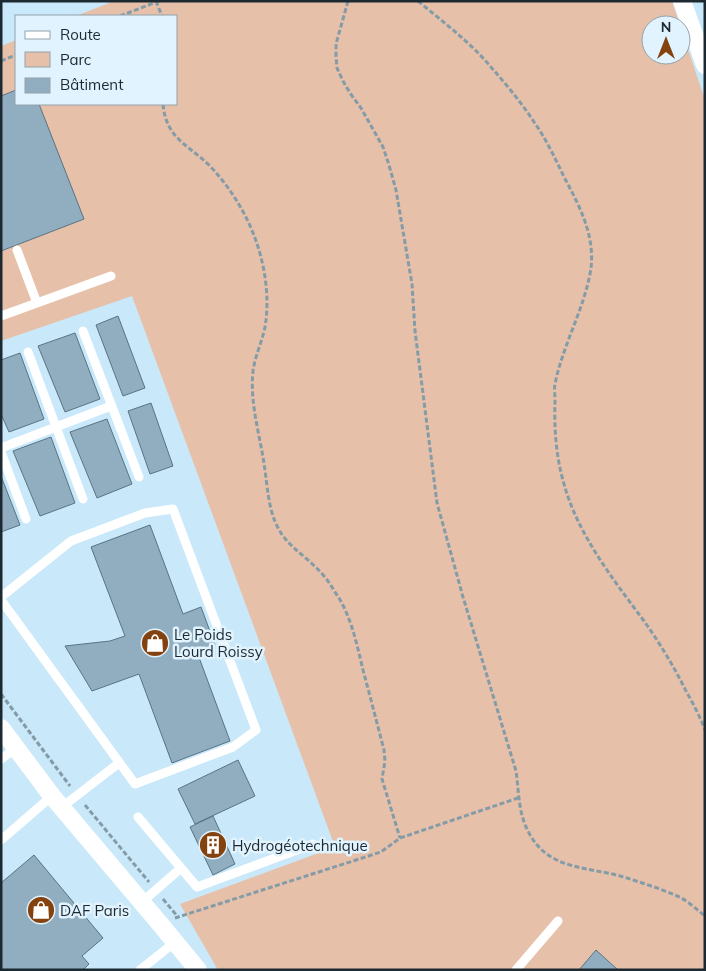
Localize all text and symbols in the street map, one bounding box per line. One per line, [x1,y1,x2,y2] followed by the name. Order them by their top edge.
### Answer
[15,15,178,105] legend
[641,15,691,65] north arrow
[661,18,671,36] text: N
[60,25,101,44] text: Route
[60,50,91,69] text: Parc
[60,75,123,94] text: Bâtiment
[174,625,263,661] place label: Le Poids Lourd Roissy
[140,628,170,658] shop icon: Le Poids Lourd Roissy
[198,830,228,860] building icon: Hydrogéotechnique
[232,836,368,855] place label: Hydrogéotechnique
[26,895,56,925] shop icon: DAF Paris
[60,901,129,920] place label: DAF Paris

